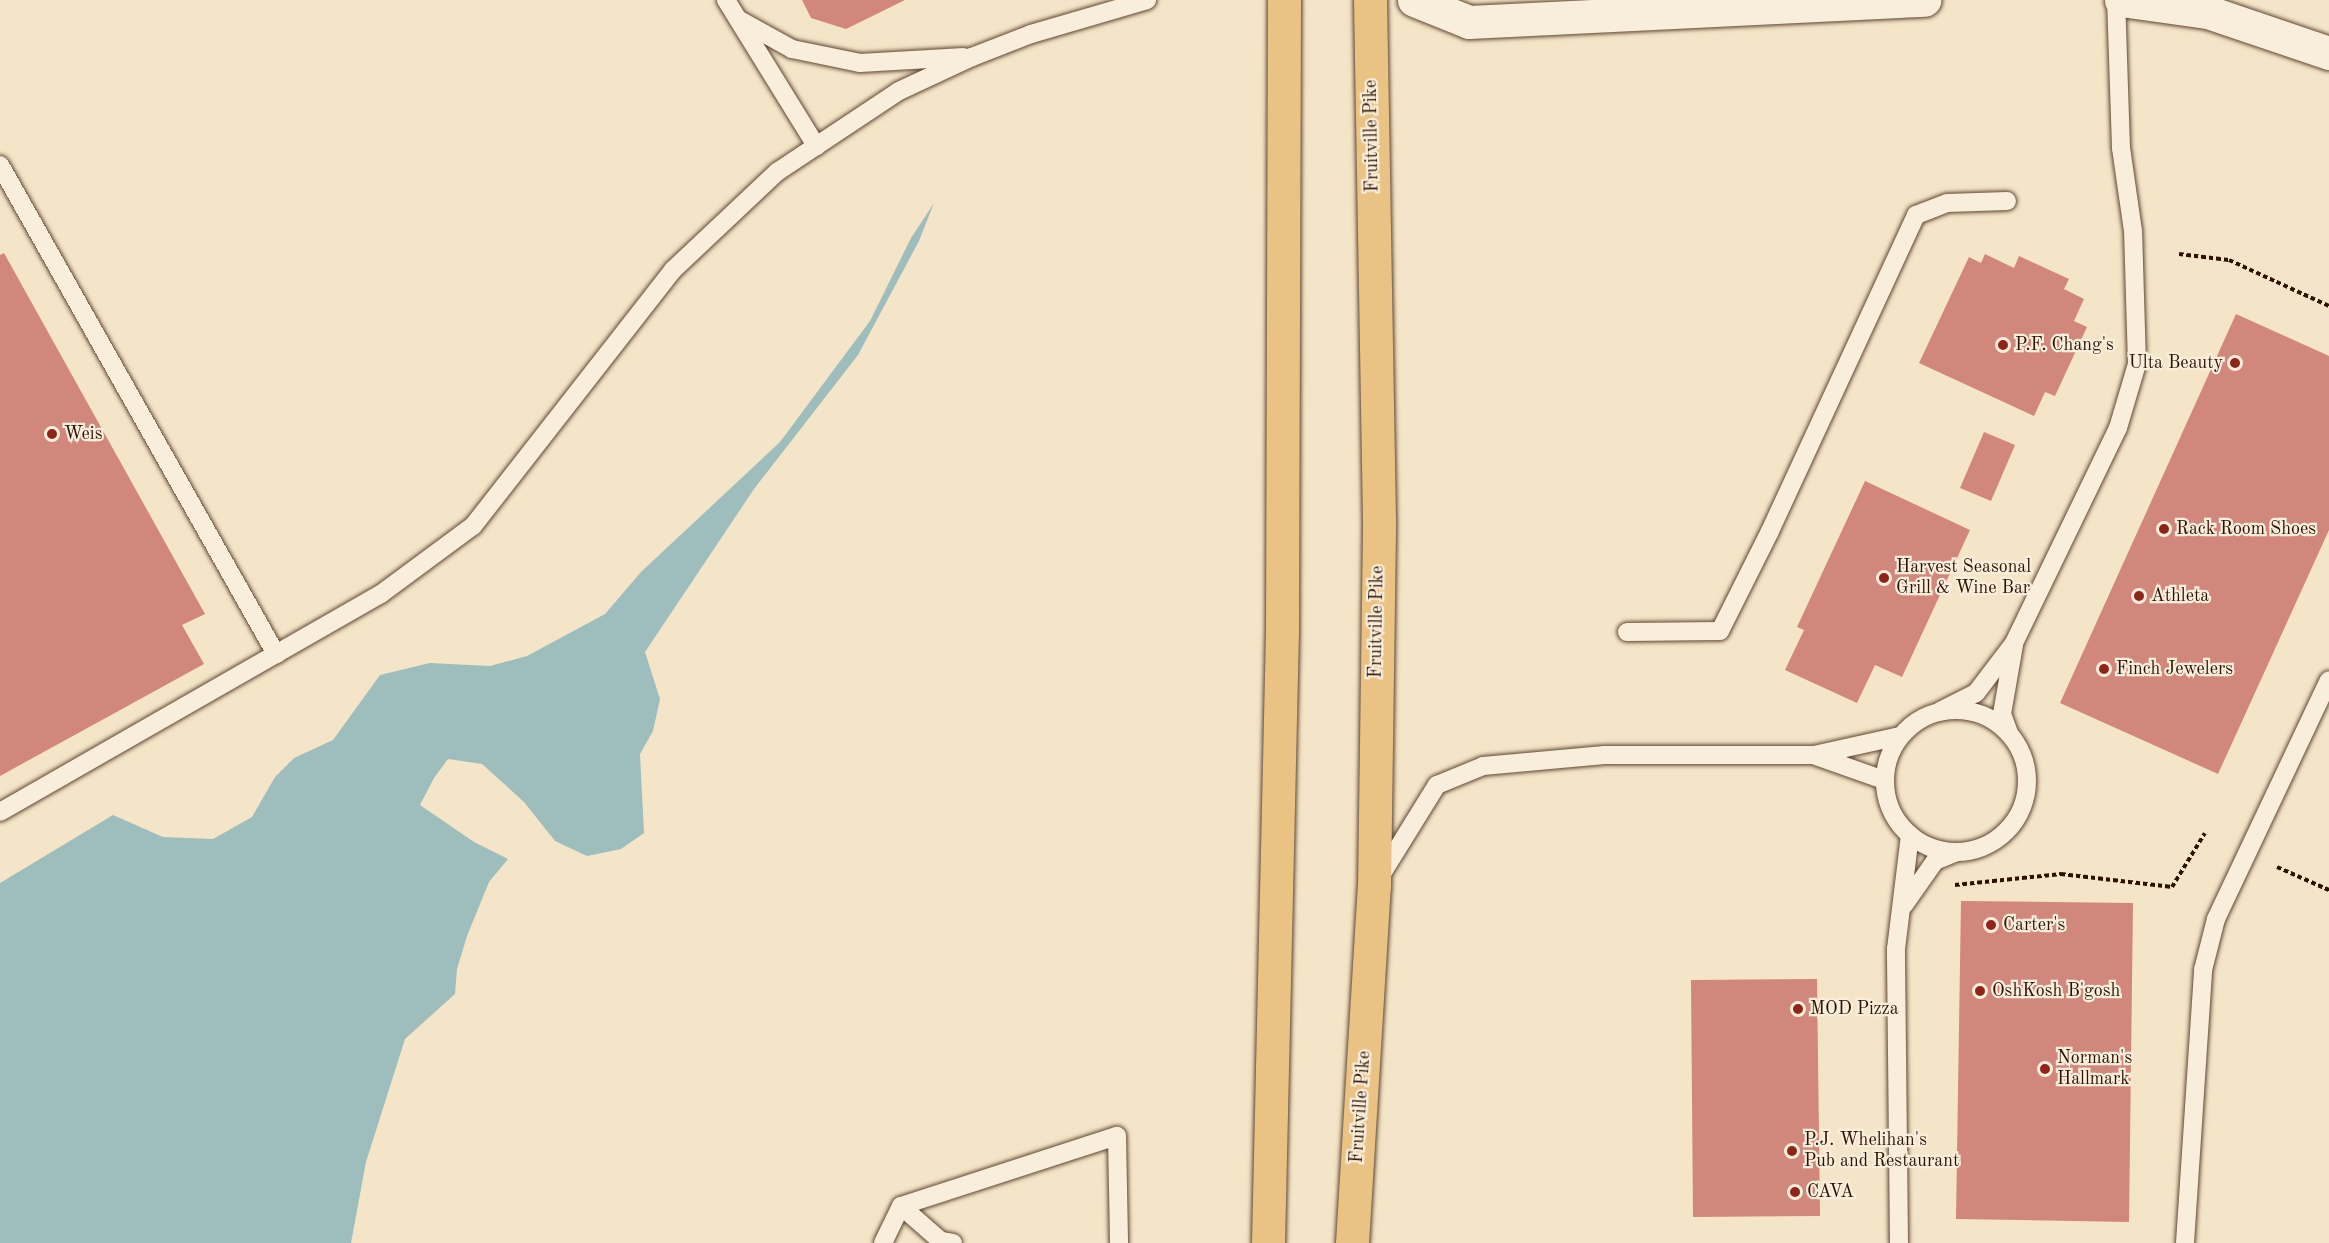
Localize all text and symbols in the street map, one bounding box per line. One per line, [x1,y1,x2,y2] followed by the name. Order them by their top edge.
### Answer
[1360,80,1384,192] street label: Fruitville Pike
[2015,334,2114,356] place label: P.F. Chang's
[1996,338,2010,352] marker: P.F. Chang's
[2129,352,2223,374] place label: Ulta Beauty
[2228,356,2242,370] marker: Ulta Beauty
[64,423,102,445] place label: Weis
[45,427,59,441] marker: Weis
[2176,518,2316,540] place label: Rack Room Shoes
[2157,522,2171,536] marker: Rack Room Shoes
[1896,557,2031,600] place label: Harvest Seasonal Grill & Wine Bar
[1365,566,1389,678] street label: Fruitville Pike
[1877,571,1891,585] marker: Harvest Seasonal Grill & Wine Bar
[2151,585,2209,607] place label: Athleta
[2132,589,2146,603] marker: Athleta
[2116,658,2233,680] place label: Finch Jewelers
[2097,662,2111,676] marker: Finch Jewelers
[2003,914,2065,936] place label: Carter's
[1984,918,1998,932] marker: Carter's
[1992,980,2120,1002] place label: OshKosh B'gosh
[1973,984,1987,998] marker: OshKosh B'gosh
[1810,998,1899,1020] place label: MOD Pizza
[1791,1002,1805,1016] marker: MOD Pizza
[2057,1048,2132,1090] place label: Norman's Hallmark
[1346,1050,1376,1164] street label: Fruitville Pike
[2038,1062,2052,1076] marker: Norman's Hallmark
[1804,1130,1959,1172] place label: P.J. Whelihan's Pub and Restaurant
[1785,1144,1799,1158] marker: P.J. Whelihan's Pub and Restaurant
[1807,1181,1854,1203] place label: CAVA
[1788,1185,1802,1199] marker: CAVA

